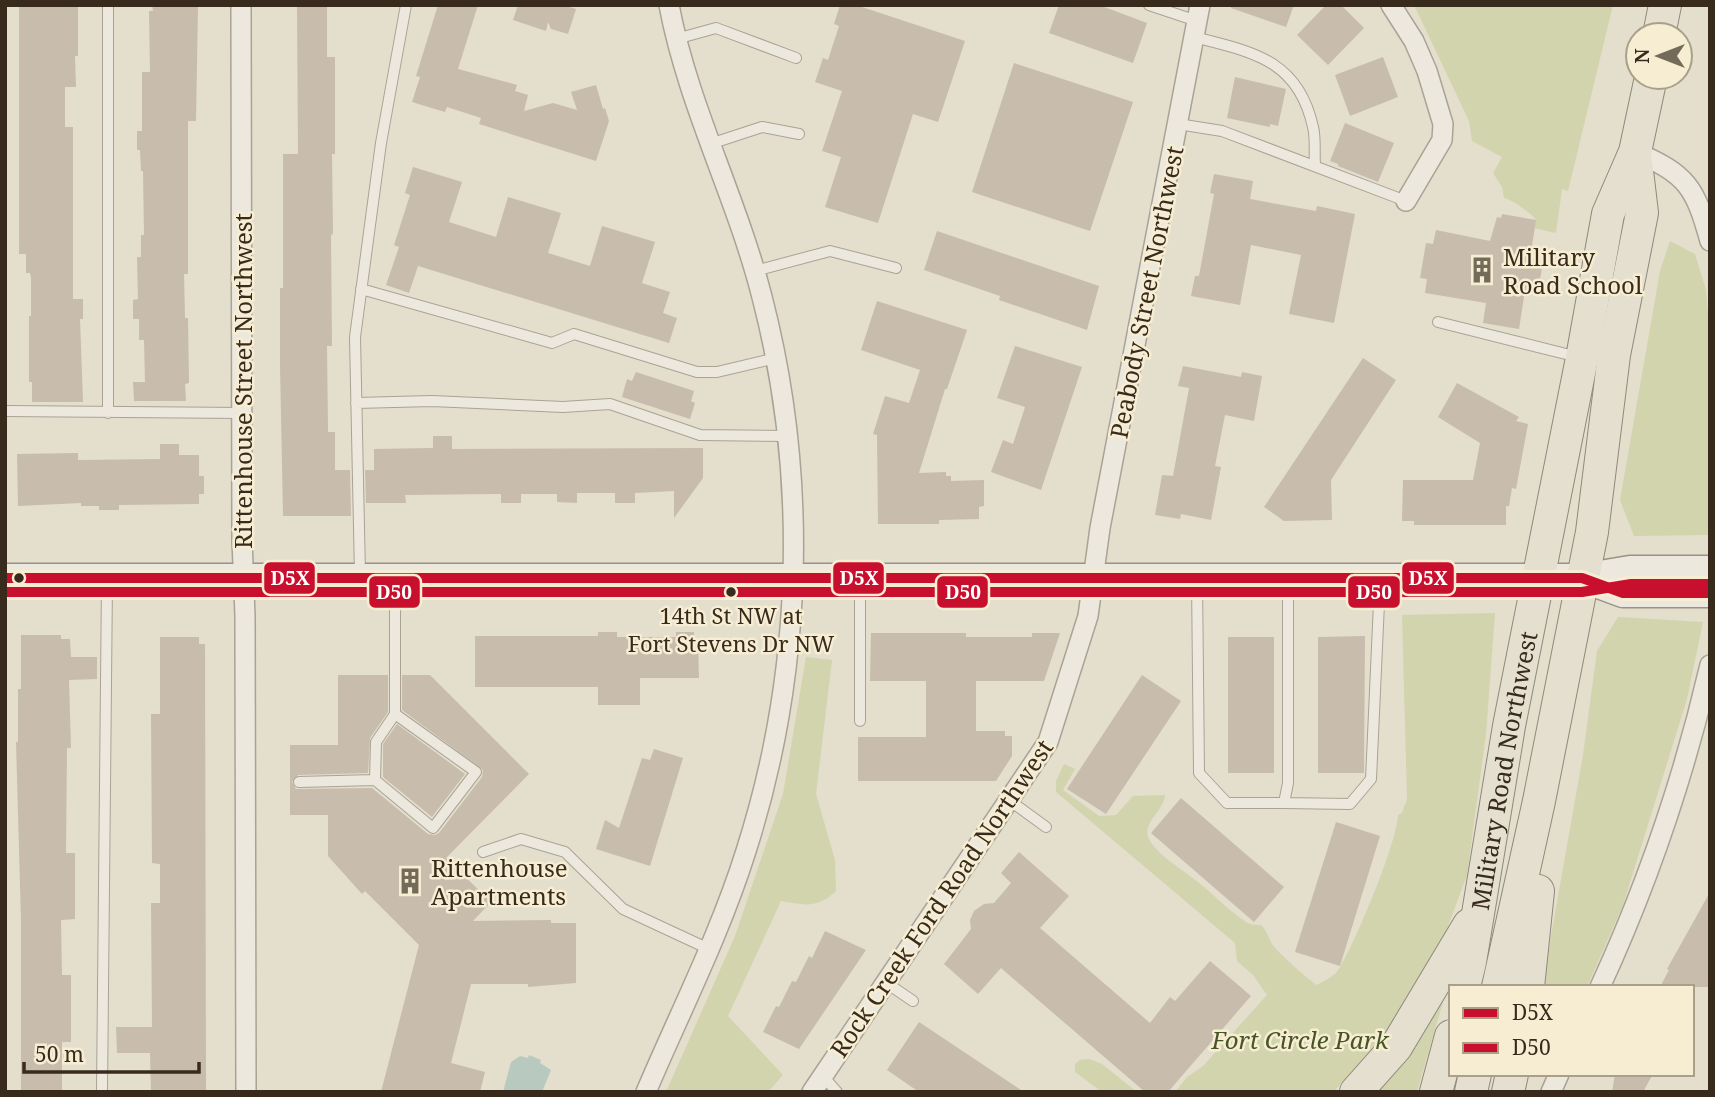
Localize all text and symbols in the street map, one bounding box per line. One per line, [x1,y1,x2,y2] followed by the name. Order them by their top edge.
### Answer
[1624,21,1694,91] north arrow
[1629,48,1655,63] text: N
[1101,143,1191,441] street label: Peabody Street Northwest
[226,213,259,549] street label: Rittenhouse Street Northwest
[1503,240,1643,301] place label: Military Road School
[1467,255,1497,285] building icon: Military Road School
[263,561,316,595] line badge: D5X
[832,561,885,595] line badge: D5X
[1401,561,1455,595] line badge: D5X
[270,565,310,591] text: D5X
[839,565,879,591] text: D5X
[1408,565,1448,591] text: D5X
[12,571,26,585] unlabelled marker
[368,575,421,609] line badge: D50
[936,575,989,609] line badge: D50
[1347,575,1401,609] line badge: D50
[376,579,412,605] text: D50
[945,579,981,605] text: D50
[1356,579,1392,605] text: D50
[724,585,738,599] marker: 14th St NW at Fort Stevens Dr NW
[628,600,834,658] place label: 14th St NW at Fort Stevens Dr NW
[1462,628,1544,912] street label: Military Road Northwest
[822,732,1060,1064] street label: Rock Creek Ford Road Northwest
[431,851,568,912] place label: Rittenhouse Apartments
[395,866,425,896] building icon: Rittenhouse Apartments
[1449,985,1694,1076] legend
[1512,998,1553,1026] text: D5X
[1210,1023,1390,1056] park label: Fort Circle Park
[24,1030,200,1074] scale bar
[1512,1033,1551,1061] text: D50
[35,1040,84,1068] text: 50 m

